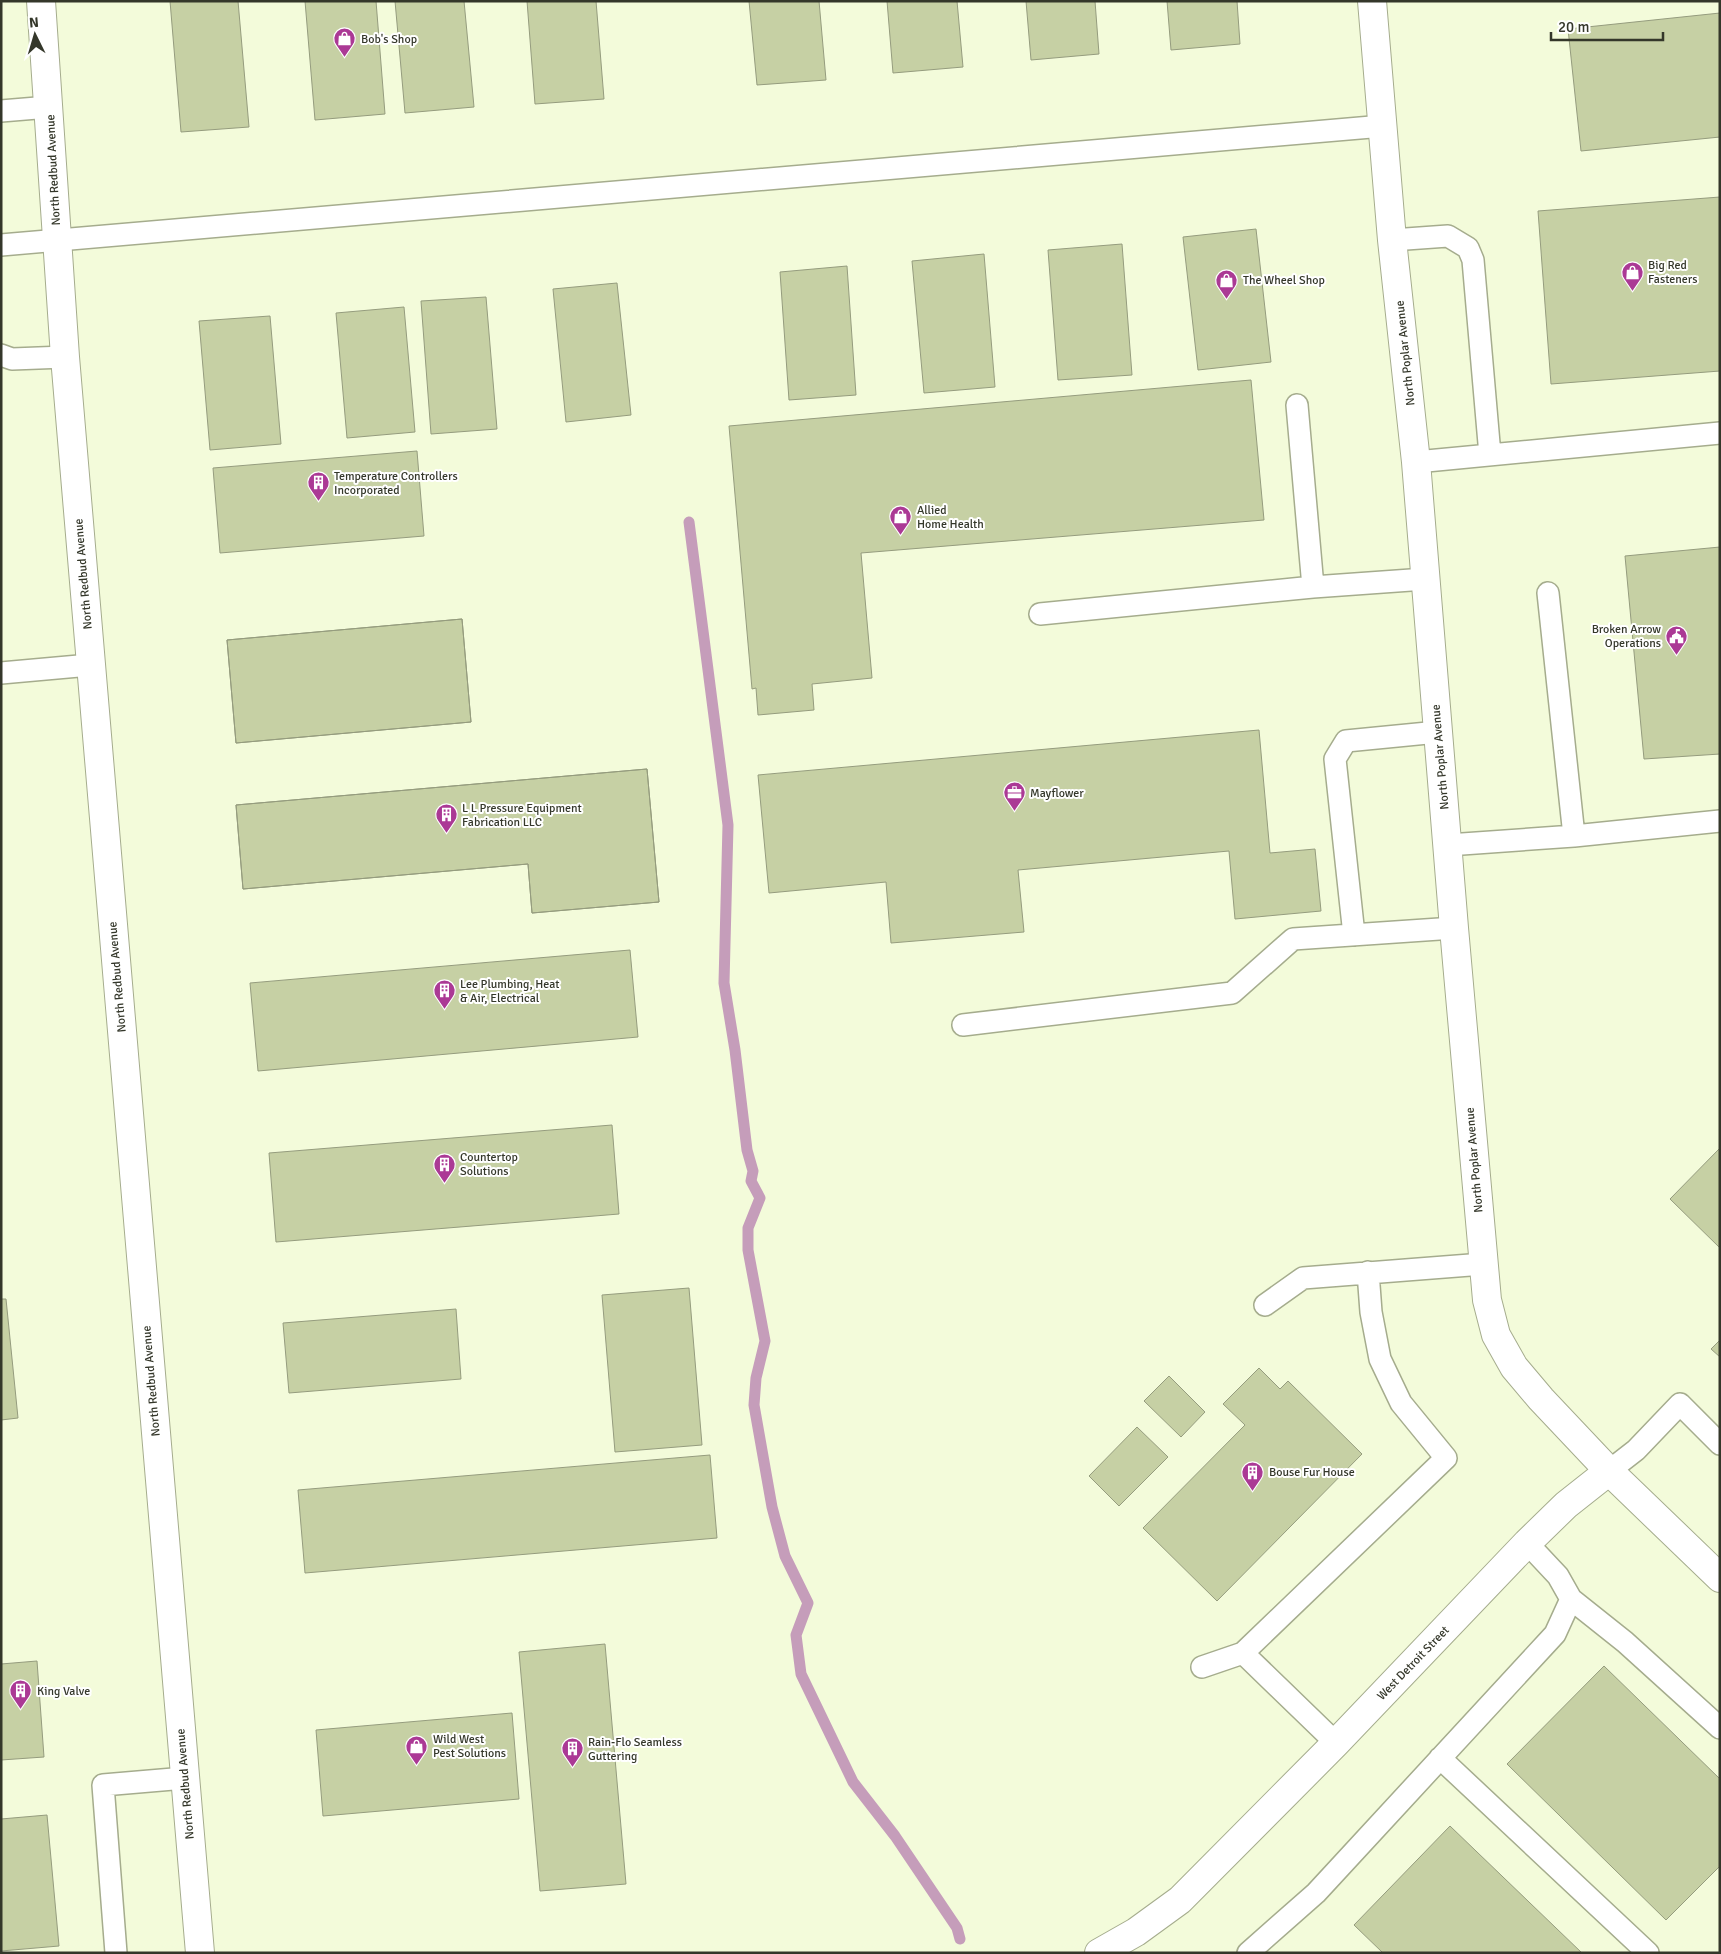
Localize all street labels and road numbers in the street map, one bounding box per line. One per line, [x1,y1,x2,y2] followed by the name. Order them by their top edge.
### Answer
[43,114,64,226] street label: North Redbud Avenue
[1393,300,1418,406] street label: North Poplar Avenue
[71,518,96,630] street label: North Redbud Avenue
[1428,704,1453,810] street label: North Poplar Avenue
[105,921,130,1033] street label: North Redbud Avenue
[1462,1107,1487,1213] street label: North Poplar Avenue
[139,1325,164,1437] street label: North Redbud Avenue
[1374,1623,1453,1704] street label: West Detroit Street
[173,1728,198,1840] street label: North Redbud Avenue

